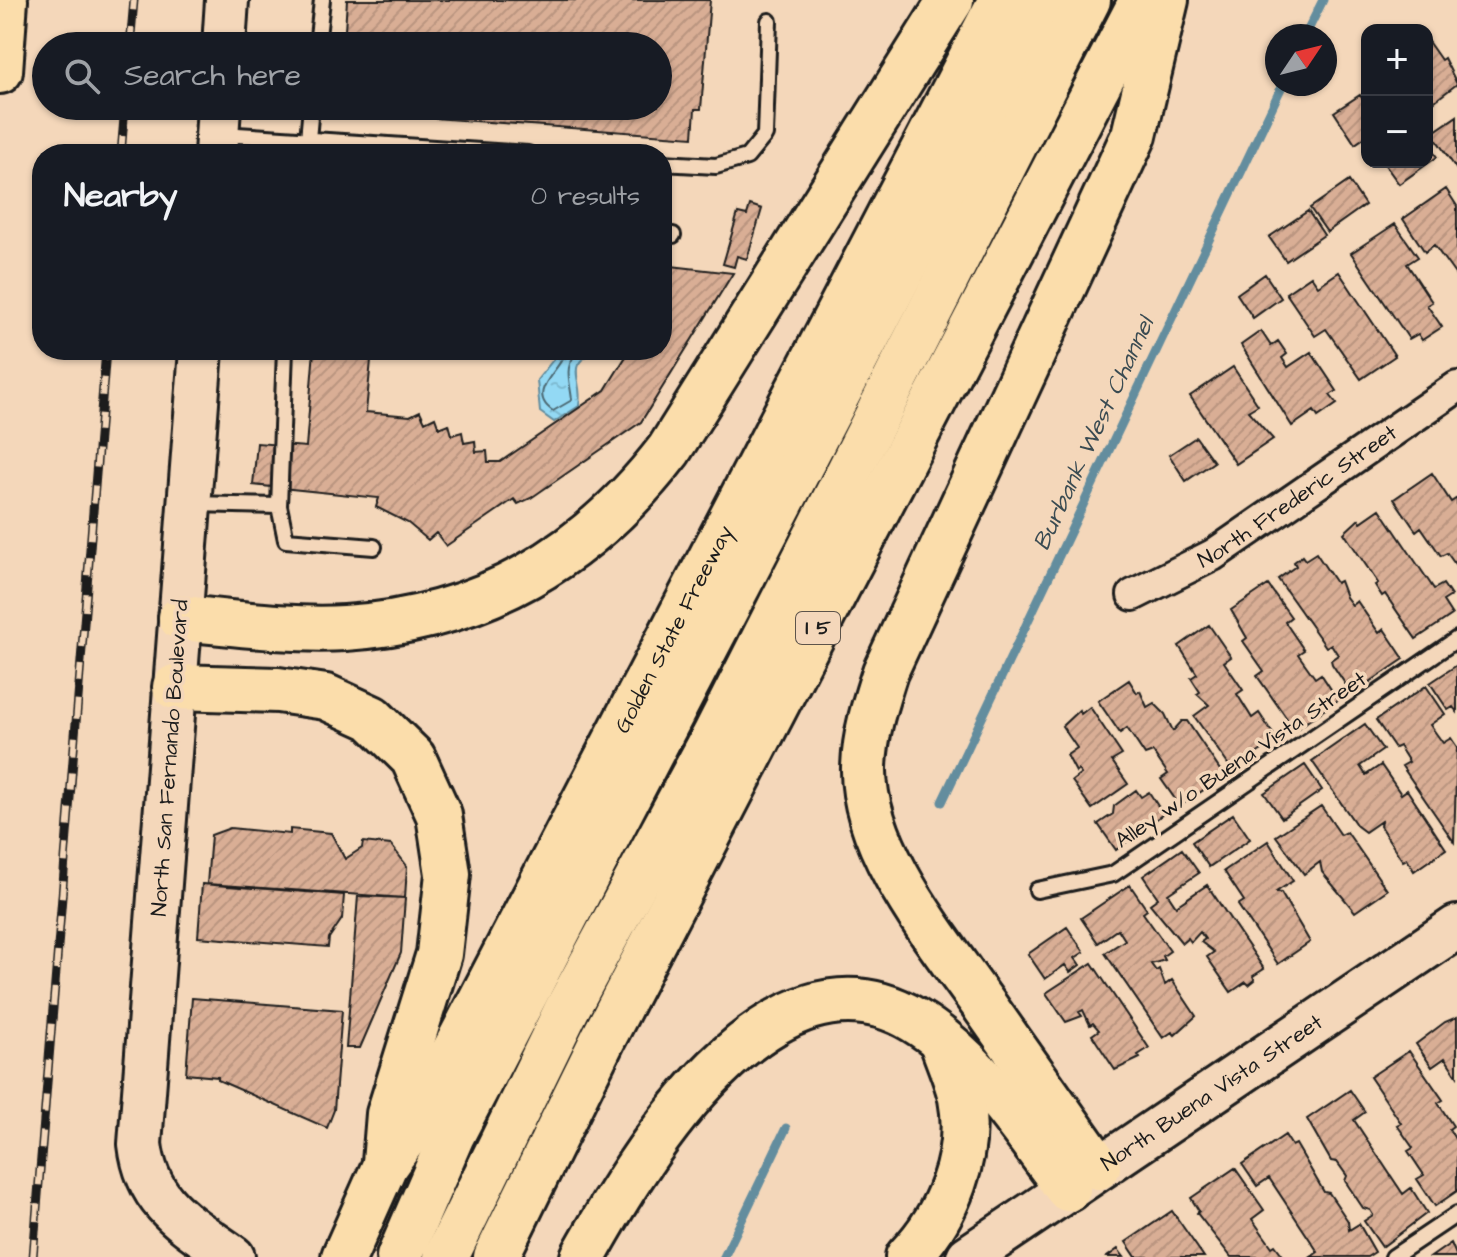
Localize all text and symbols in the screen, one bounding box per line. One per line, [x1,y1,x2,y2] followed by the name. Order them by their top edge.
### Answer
[1265,24,1337,96] north arrow
[1361,24,1433,168] map controls
[1361,24,1433,96] button: +
[32,32,672,120] search box
[60,54,104,98] icon: search
[124,55,301,97] text: Search here
[1361,96,1433,168] button: −
[64,172,178,220] text: Nearby
[531,178,640,214] text: 0 results
[1025,309,1164,556] water label: Burbank West Channel
[1192,417,1403,576] street label: North Frederic Street
[607,520,741,738] street label: Golden State Freeway
[143,599,197,917] street label: North San Fernando Boulevard
[796,612,840,644] road number: I 5
[1109,664,1374,857] street label: Alley w/o Buena Vista Street
[1095,1006,1329,1179] street label: North Buena Vista Street

